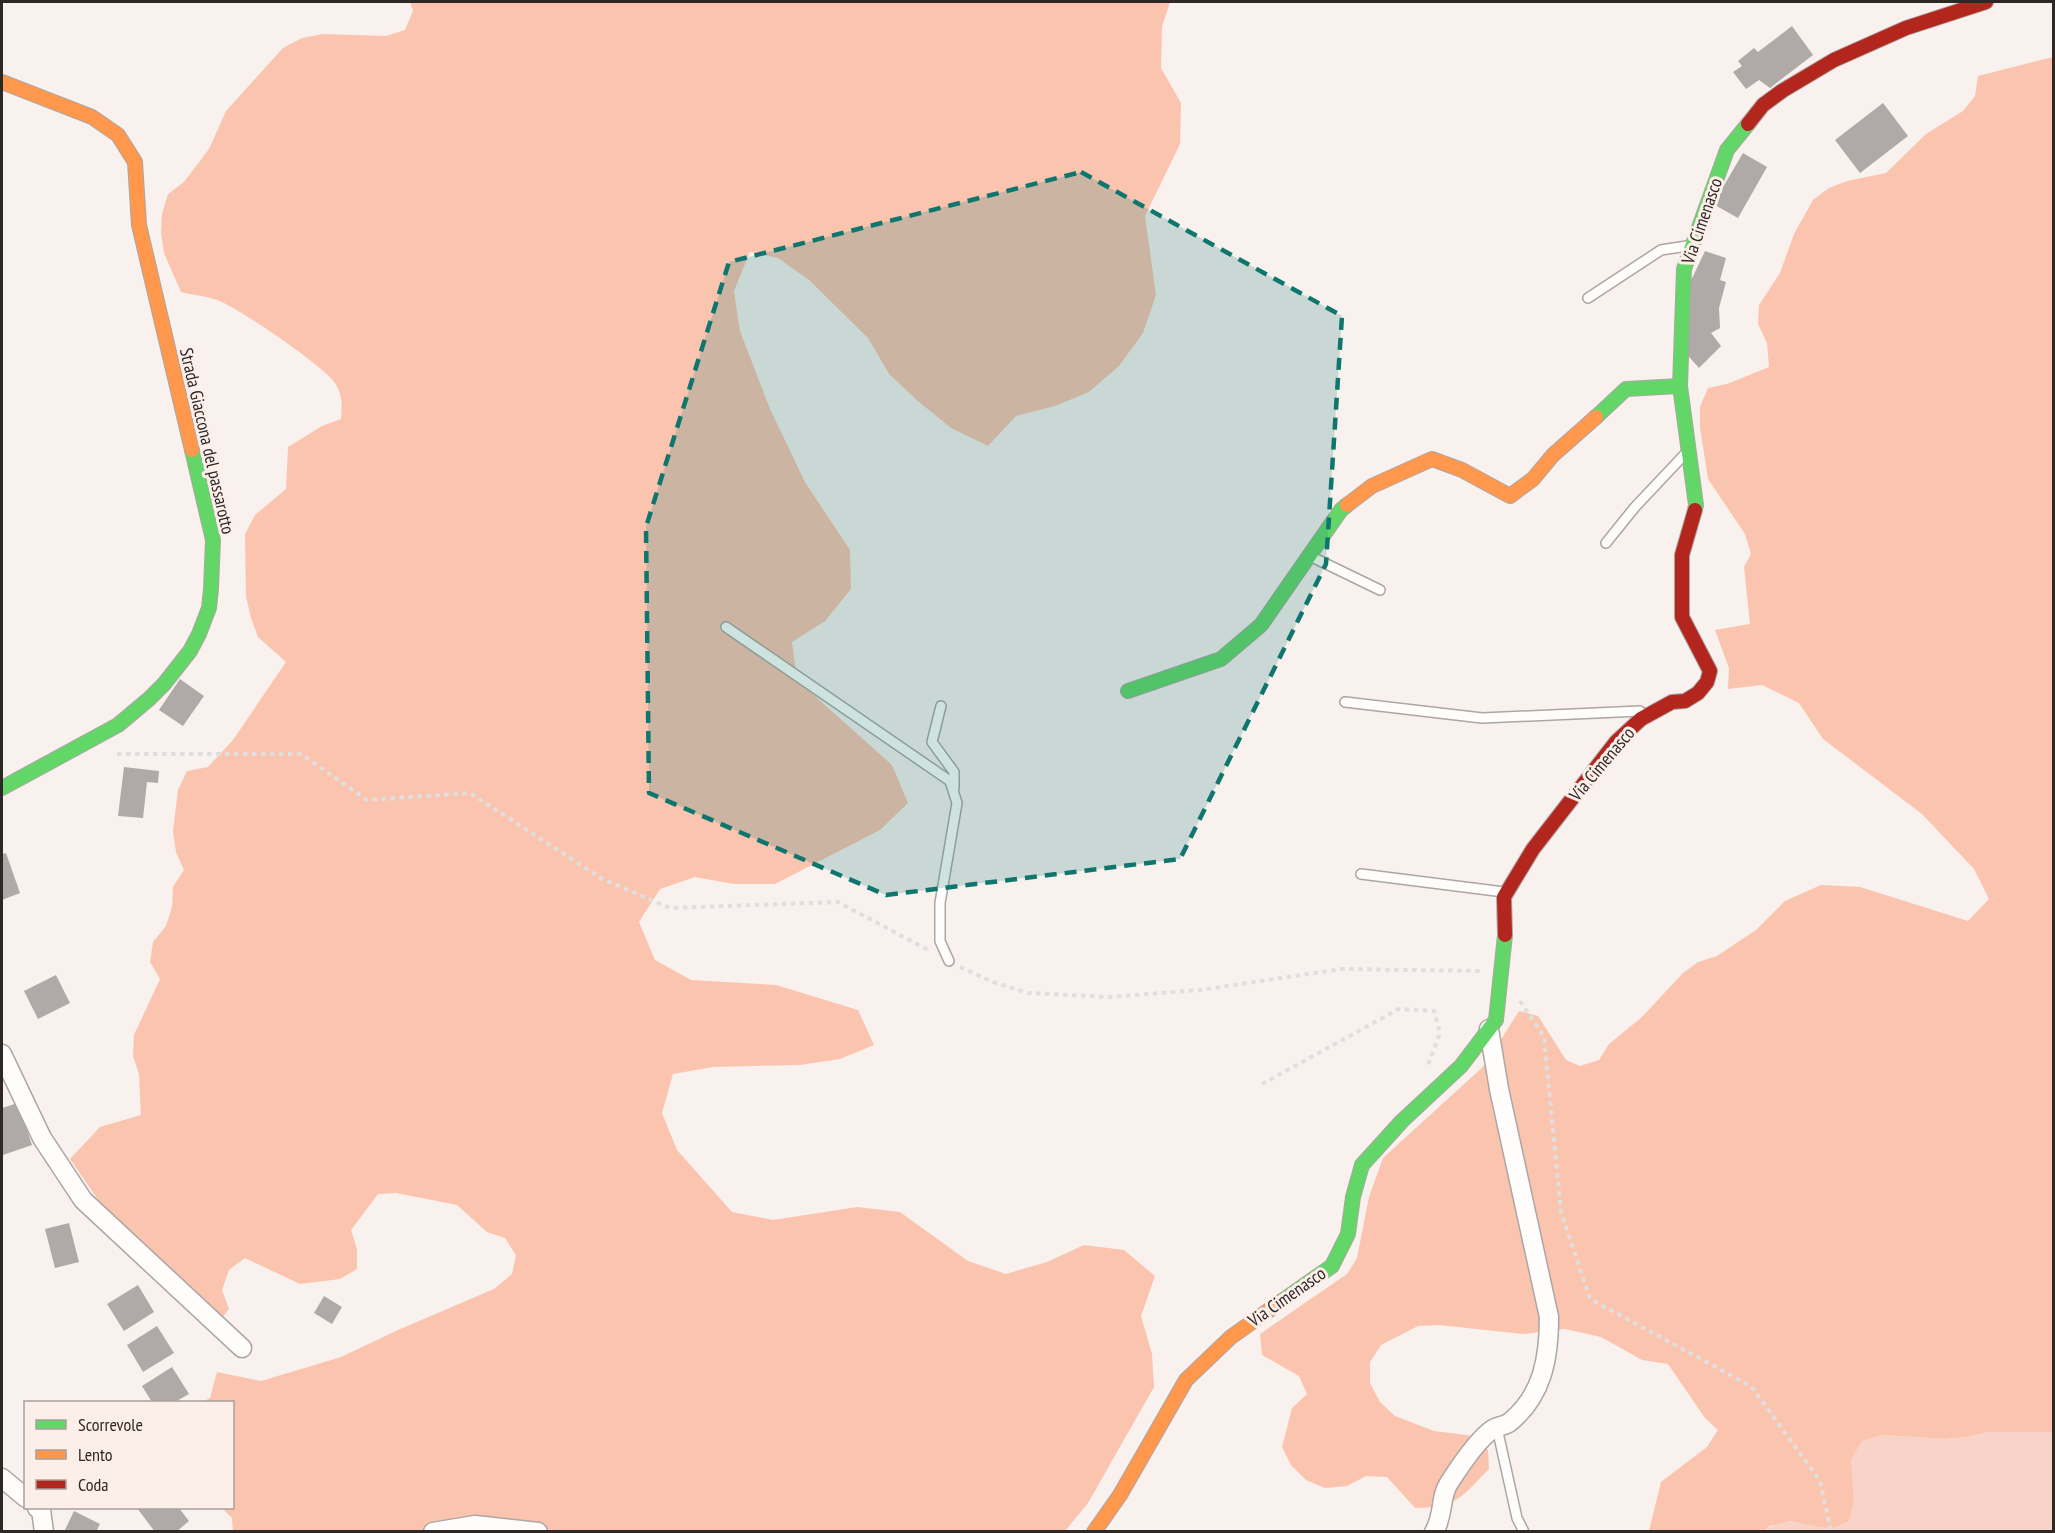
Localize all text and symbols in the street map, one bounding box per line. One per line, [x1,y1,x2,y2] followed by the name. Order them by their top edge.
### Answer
[1676,175,1727,268] street label: Via Cimenasco
[175,346,240,536] street label: Strada Giaccona del passarotto
[1563,722,1639,806] street label: Via Cimenasco
[1243,1261,1330,1332] street label: Via Cimenasco
[24,1401,234,1509] legend
[78,1413,143,1436] text: Scorrevole
[78,1443,113,1466] text: Lento
[78,1473,109,1496] text: Coda

